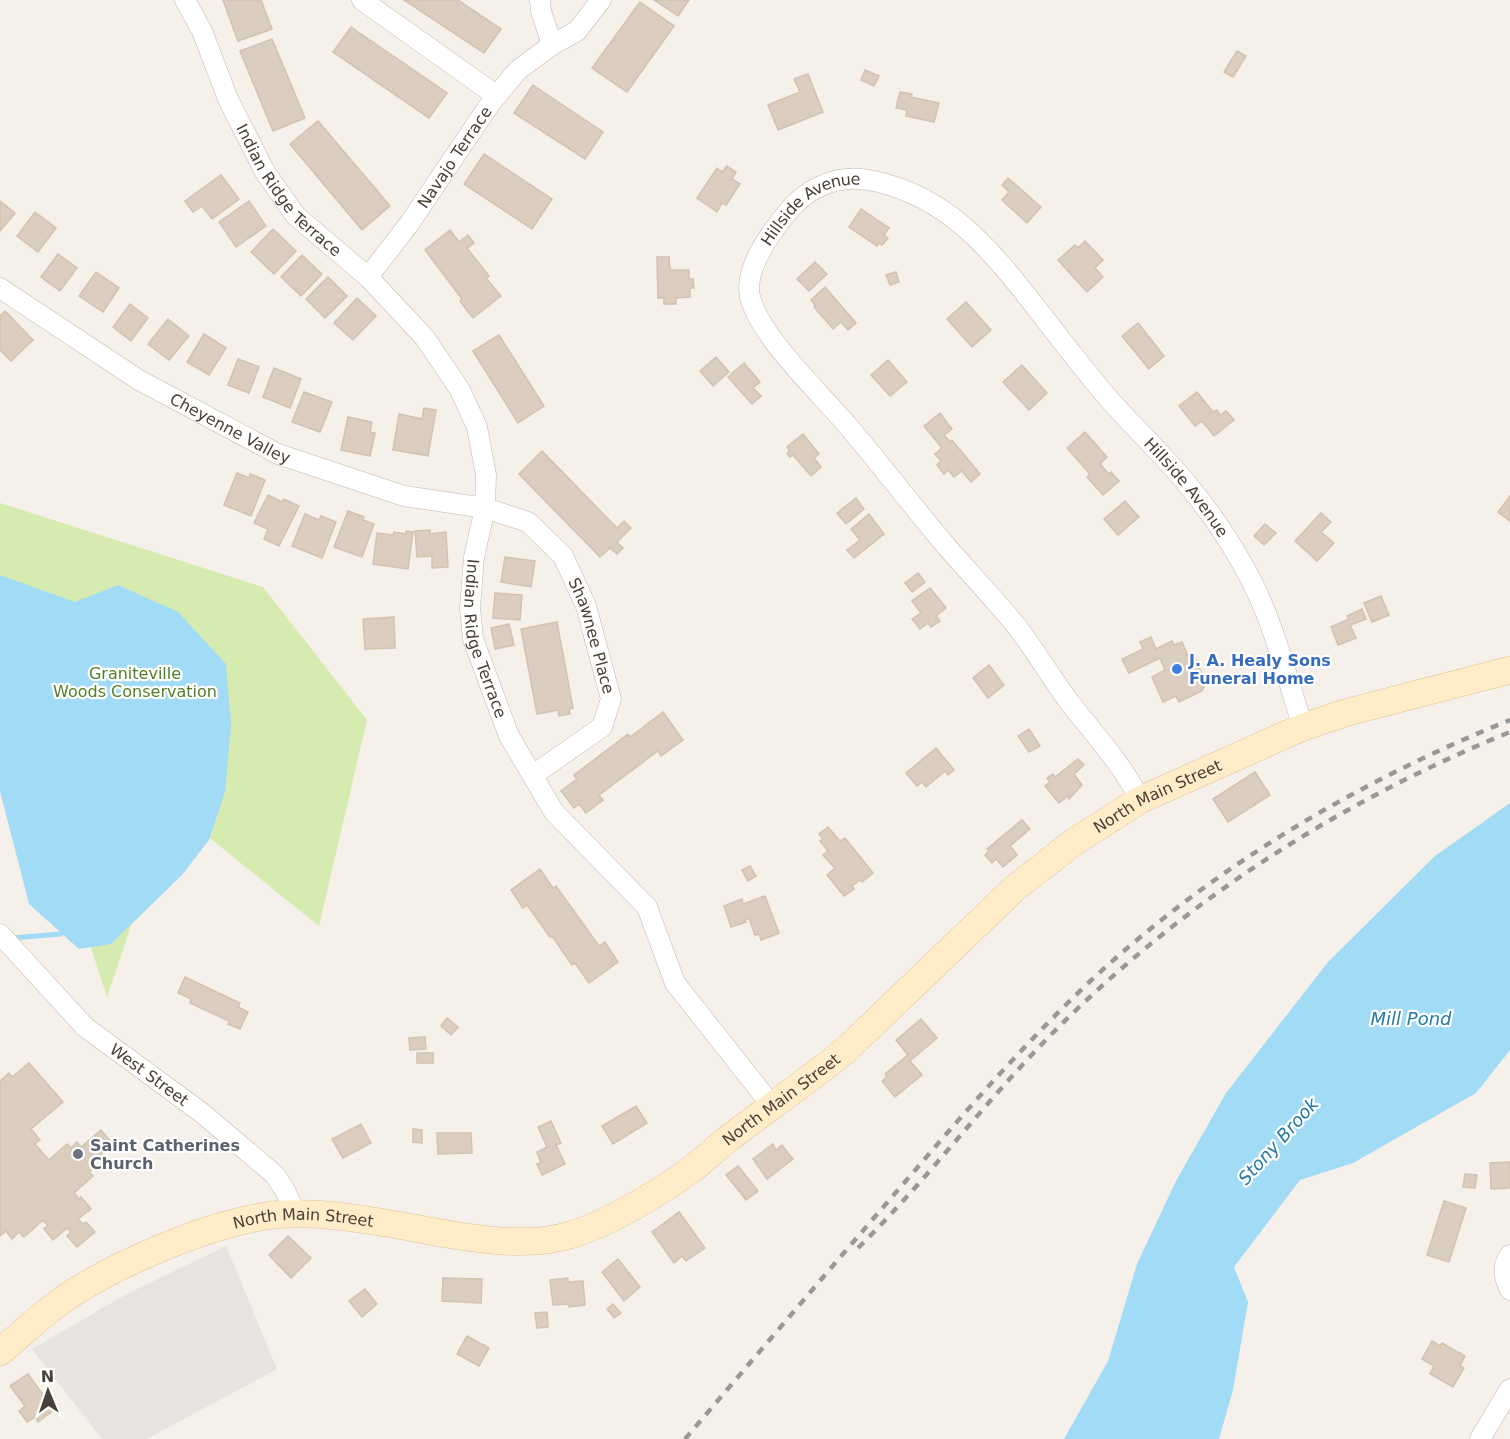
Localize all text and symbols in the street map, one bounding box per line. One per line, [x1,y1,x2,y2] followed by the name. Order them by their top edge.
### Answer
[413,102,495,211] street label: Navajo Terrace
[233,121,346,260] street label: Indian Ridge Terrace
[756,169,861,249] street label: Hillside Avenue
[167,389,293,467] street label: Cheyenne Valley
[1141,433,1233,540] street label: Hillside Avenue
[461,558,511,720] street label: Indian Ridge Terrace
[565,575,619,696] street label: Shawnee Place
[1188,651,1331,688] place label: J. A. Healy Sons Funeral Home
[1170,662,1184,676] marker: J. A. Healy Sons Funeral Home
[53,664,217,701] park label: Graniteville Woods Conservation
[1090,755,1224,837] street label: North Main Street
[1371,1008,1452,1029] water label: Mill Pond
[106,1039,193,1110] street label: West Street
[718,1049,844,1149] street label: North Main Street
[1234,1092,1323,1189] water label: Stony Brook
[90,1136,240,1173] place label: Saint Catherines Church
[71,1147,85,1161] marker: Saint Catherines Church
[231,1204,375,1232] street label: North Main Street
[18,1361,78,1421] north arrow
[40,1367,55,1386] text: N

